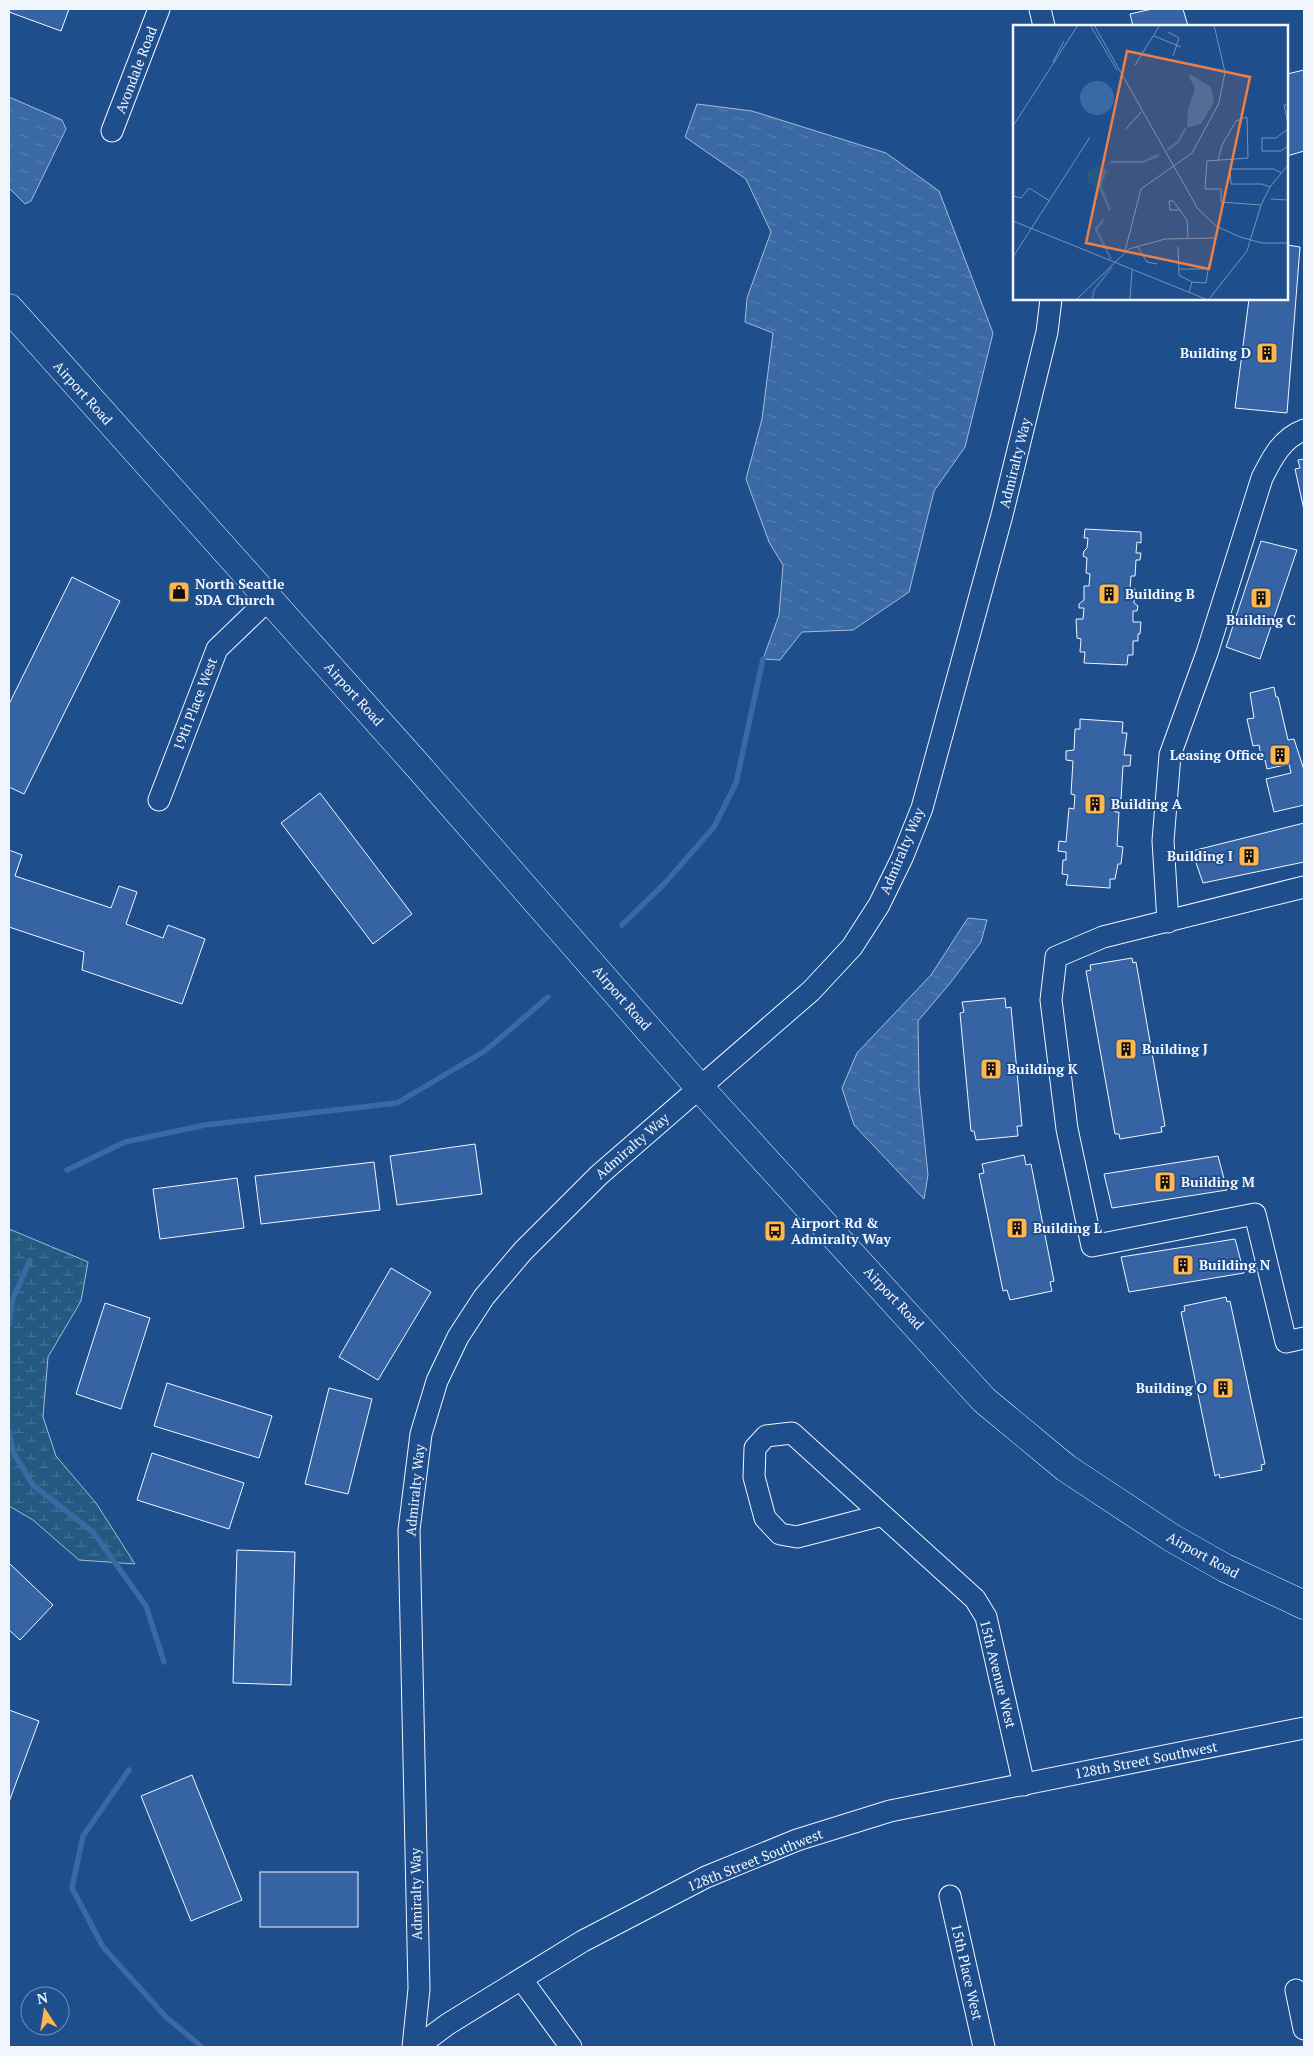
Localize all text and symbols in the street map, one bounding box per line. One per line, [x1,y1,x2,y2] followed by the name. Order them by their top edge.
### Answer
[110,23,161,116] street label: Avondale Road
[1013,25,1288,300] inset map
[1255,341,1279,365] building icon: Building D
[1180,343,1251,362] place label: Building D
[50,357,117,429] street label: Airport Road
[994,415,1035,510] street label: Admiralty Way
[195,574,285,609] place label: North Seattle SDA Church
[167,580,191,604] shop icon: North Seattle SDA Church
[1097,582,1121,606] building icon: Building B
[1125,584,1195,603] place label: Building B
[1249,586,1273,610] building icon: Building C
[1226,610,1296,629] place label: Building C
[168,654,221,753] street label: 19th Place West
[321,658,388,730] street label: Airport Road
[1268,743,1292,767] building icon: Leasing Office
[1170,745,1264,764] place label: Leasing Office
[1083,792,1107,816] building icon: Building A
[1111,794,1183,813] place label: Building A
[875,804,929,897] street label: Admiralty Way
[1237,844,1261,868] building icon: Building I
[1167,846,1233,865] place label: Building I
[589,961,656,1034] street label: Airport Road
[1114,1037,1138,1061] building icon: Building J
[1142,1039,1208,1058] place label: Building J
[979,1057,1003,1081] building icon: Building K
[1007,1059,1078,1078] place label: Building K
[591,1108,673,1183] street label: Admiralty Way
[1153,1170,1177,1194] building icon: Building M
[1181,1172,1255,1191] place label: Building M
[791,1213,892,1248] place label: Airport Rd & Admiralty Way
[1005,1216,1029,1240] building icon: Building L
[1033,1218,1102,1237] place label: Building L
[763,1219,787,1243] bus stop icon: Airport Rd & Admiralty Way
[1171,1253,1195,1277] building icon: Building N
[1199,1255,1271,1274] place label: Building N
[860,1262,929,1334] street label: Airport Road
[1211,1376,1235,1400] building icon: Building O
[1136,1378,1207,1397] place label: Building O
[400,1442,429,1537] street label: Admiralty Way
[1164,1527,1243,1582] street label: Airport Road
[976,1618,1021,1731] street label: 15th Avenue West
[1073,1736,1220,1783] street label: 128th Street Southwest
[684,1823,826,1896] street label: 128th Street Southwest
[405,1847,426,1940] street label: Admiralty Way
[947,1922,988,2023] street label: 15th Place West
[20,1986,70,2036] north arrow
[35,1987,50,2008] text: N

